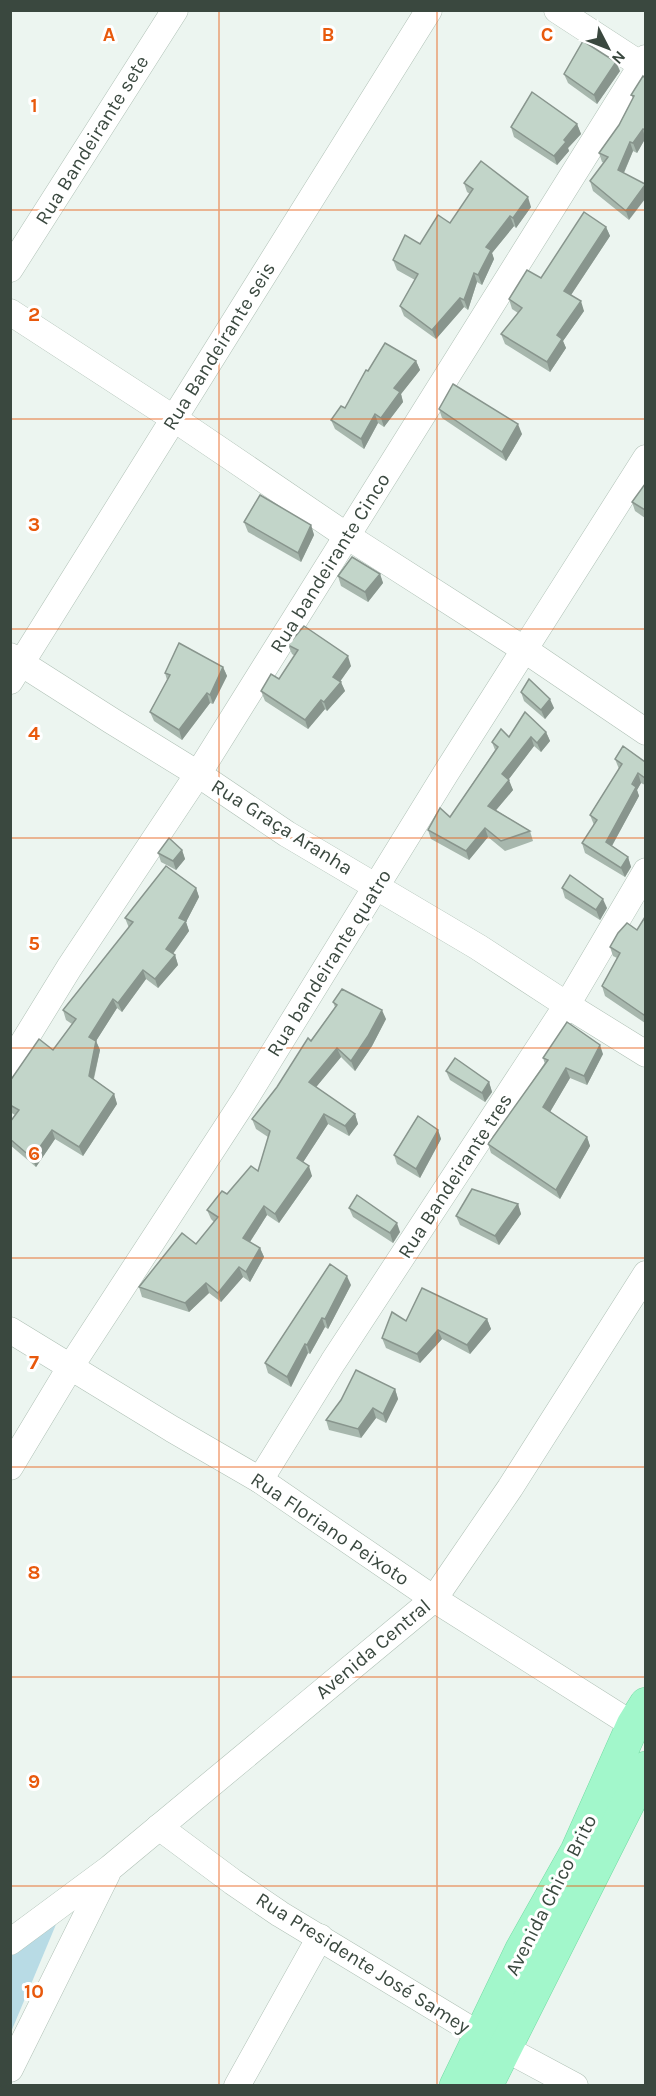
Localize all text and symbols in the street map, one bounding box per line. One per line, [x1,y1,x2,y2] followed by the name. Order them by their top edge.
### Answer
[578,18,638,78] north arrow
[103,23,116,46] text: A
[322,23,334,46] text: B
[541,23,553,46] text: C
[608,47,630,68] text: N
[31,51,153,229] street label: Rua Bandeirante sete
[30,94,38,117] text: 1
[158,258,280,434] street label: Rua Bandeirante seis
[28,303,40,326] text: 2
[265,469,395,657] street label: Rua bandeirante Cinco
[28,513,40,536] text: 3
[28,722,40,745] text: 4
[207,774,357,880] street label: Rua Graça Aranha
[262,865,396,1061] street label: Rua bandeirante quatro
[28,932,40,955] text: 5
[393,1089,517,1263] street label: Rua Bandeirante tres
[28,1142,40,1165] text: 6
[29,1351,39,1374] text: 7
[246,1467,414,1591] street label: Rua Floriano Peixoto
[28,1561,40,1584] text: 8
[311,1594,435,1704] street label: Avenida Central
[28,1770,40,1793] text: 9
[500,1811,602,1979] street label: Avenida Chico Brito
[252,1888,474,2038] street label: Rua Presidente José Samey
[24,1980,44,2003] text: 10

